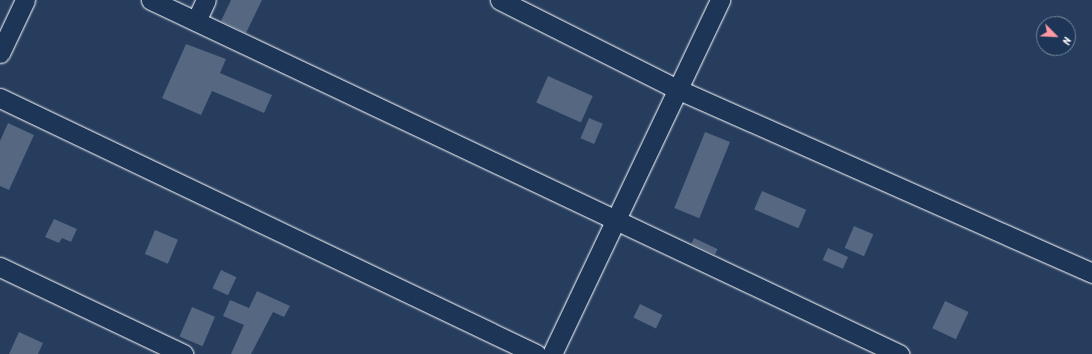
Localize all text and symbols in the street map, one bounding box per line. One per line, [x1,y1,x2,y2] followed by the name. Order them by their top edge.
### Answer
[1036,16,1076,56] north arrow
[1056,34,1076,47] text: N

